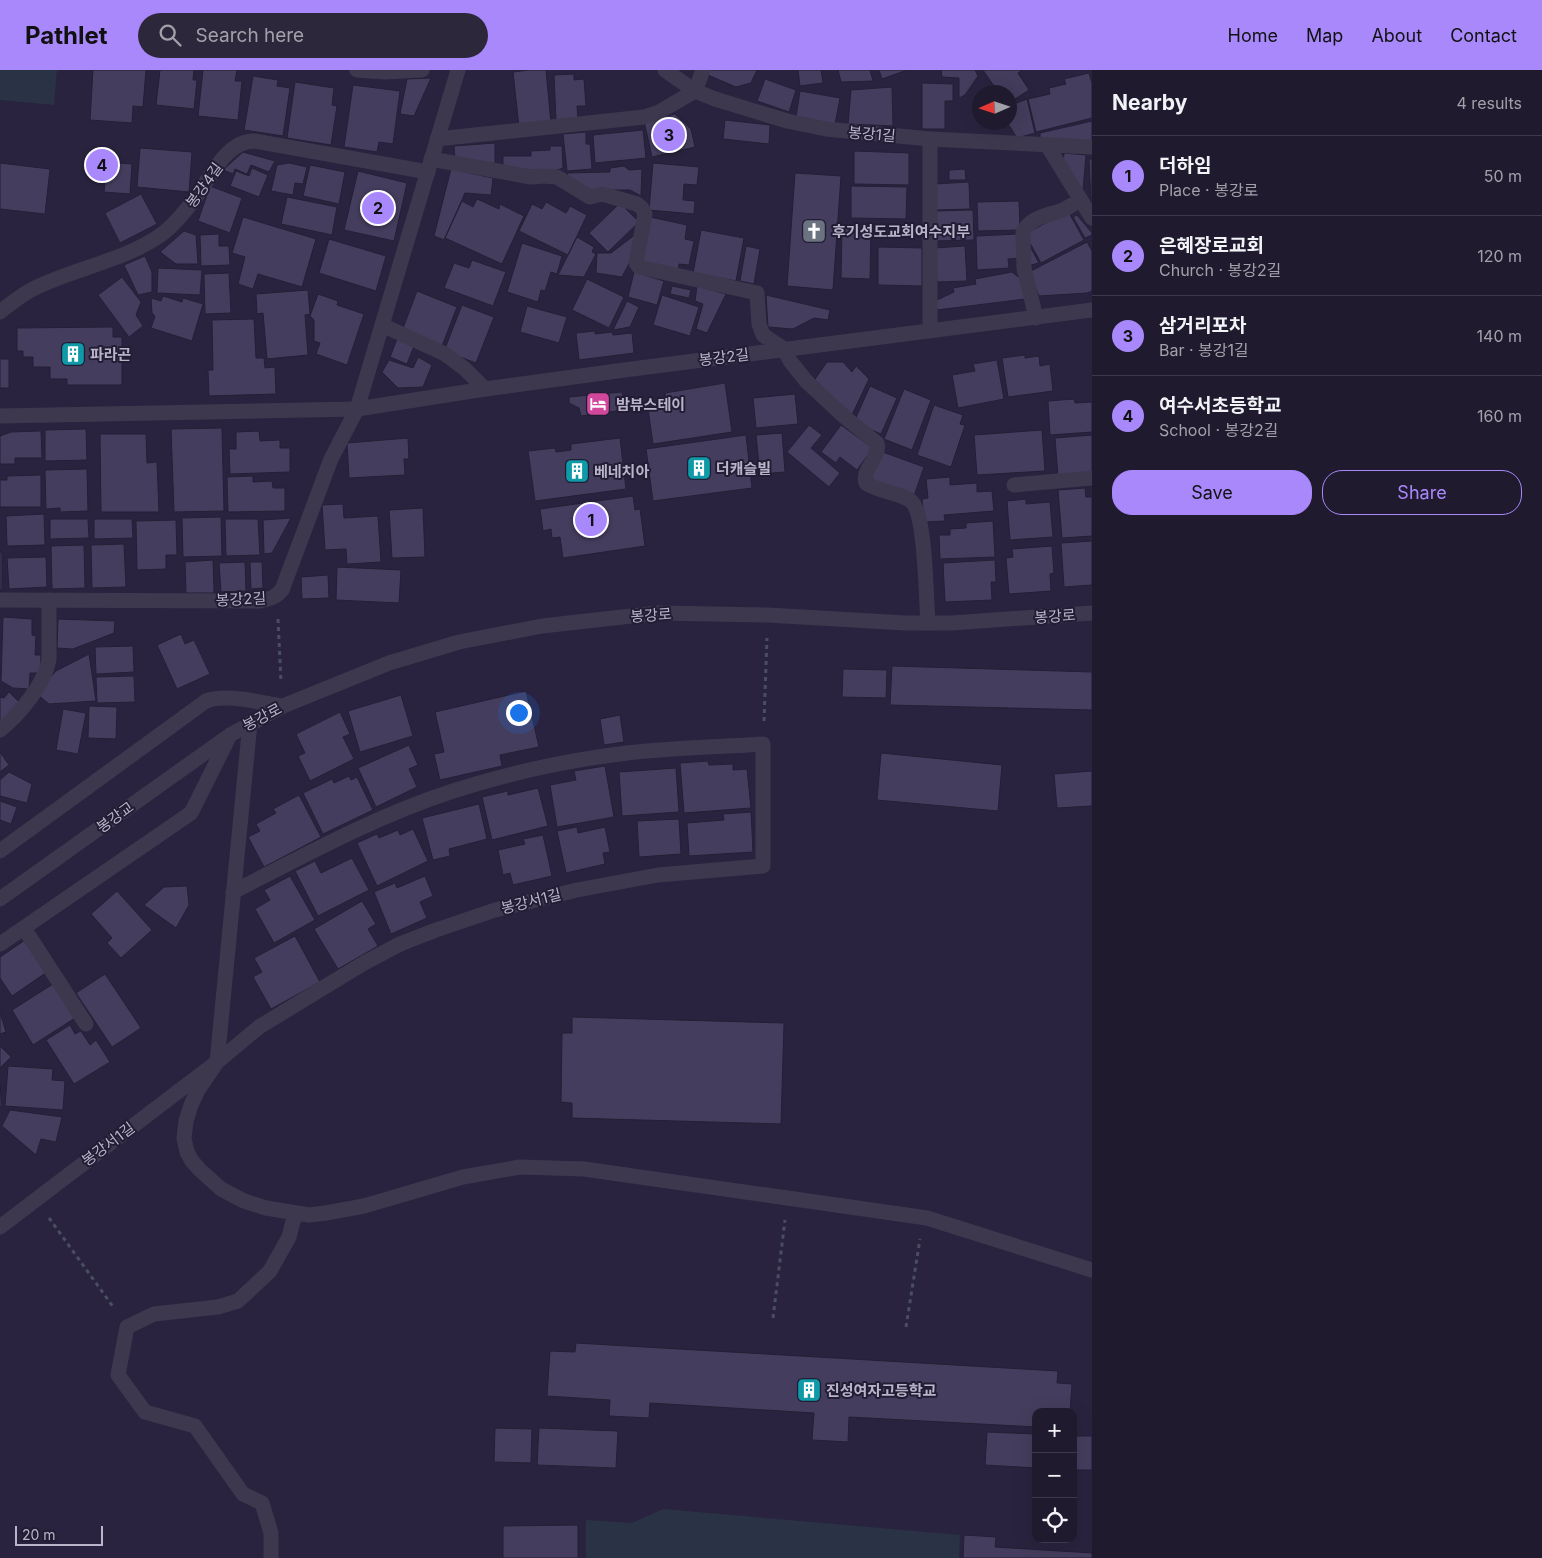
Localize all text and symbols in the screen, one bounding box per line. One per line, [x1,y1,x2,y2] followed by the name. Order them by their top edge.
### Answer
[138,13,488,58] search box
[25,21,108,50] text: Pathlet
[156,21,184,49] icon: search
[196,24,304,47] text: Search here
[1228,25,1278,46] text: Home
[1306,25,1343,46] text: Map
[1371,25,1422,46] text: About
[1450,25,1517,46] text: Contact
[972,85,1017,130] north arrow
[1112,90,1187,115] text: Nearby
[1457,93,1522,113] text: 4 results
[653,116,685,154] pin: 3
[848,122,896,146] street label: 봉강1길
[86,146,118,184] pin: 4
[1159,154,1211,177] text: 더하임
[181,159,227,211] street label: 봉강4길
[1125,166,1131,186] text: 1
[1484,166,1522,186] text: 50 m
[1159,180,1258,200] text: Place · 봉강로
[362,189,394,227] pin: 2
[801,218,827,244] church icon: 후기성도교회여수지부
[832,222,970,241] place label: 후기성도교회여수지부
[1159,234,1264,257] text: 은혜장로교회
[1123,246,1133,266] text: 2
[1477,246,1522,266] text: 120 m
[1159,260,1282,280] text: Church · 봉강2길
[1159,314,1246,337] text: 삼거리포차
[1123,326,1133,346] text: 3
[1477,326,1522,346] text: 140 m
[1159,340,1249,360] text: Bar · 봉강1길
[60,341,86,367] building icon: 파라곤
[698,344,750,370] street label: 봉강2길
[90,345,131,364] place label: 파라곤
[585,391,611,417] hotel icon: 밤뷰스테이
[1159,394,1281,417] text: 여수서초등학교
[616,395,685,414] place label: 밤뷰스테이
[1123,406,1133,426] text: 4
[1477,406,1522,426] text: 160 m
[1159,420,1278,440] text: School · 봉강2길
[686,455,712,481] building icon: 더캐슬빌
[564,458,590,484] building icon: 베네치아
[716,459,771,478] place label: 더캐슬빌
[594,462,649,481] place label: 베네치아
[1112,470,1312,515] button: Save
[1322,470,1522,515] button: Share
[575,501,607,539] pin: 1
[215,588,267,610] street label: 봉강2길
[630,604,672,626] street label: 봉강로
[1034,605,1076,627] street label: 봉강로
[239,699,285,735] street label: 봉강로
[506,700,532,726] your location
[93,797,137,837] street label: 봉강교
[499,884,563,918] street label: 봉강서1길
[78,1118,138,1170] street label: 봉강서1길
[796,1377,822,1403] building icon: 진성여자고등학교
[826,1381,937,1400] place label: 진성여자고등학교
[1032,1408,1077,1543] map controls
[1032,1408,1077,1453] button: +
[1032,1453,1077,1498] button: −
[1032,1498,1077,1543] button: locate
[15,1523,102,1546] scale bar
[22,1526,56,1543] text: 20 m

